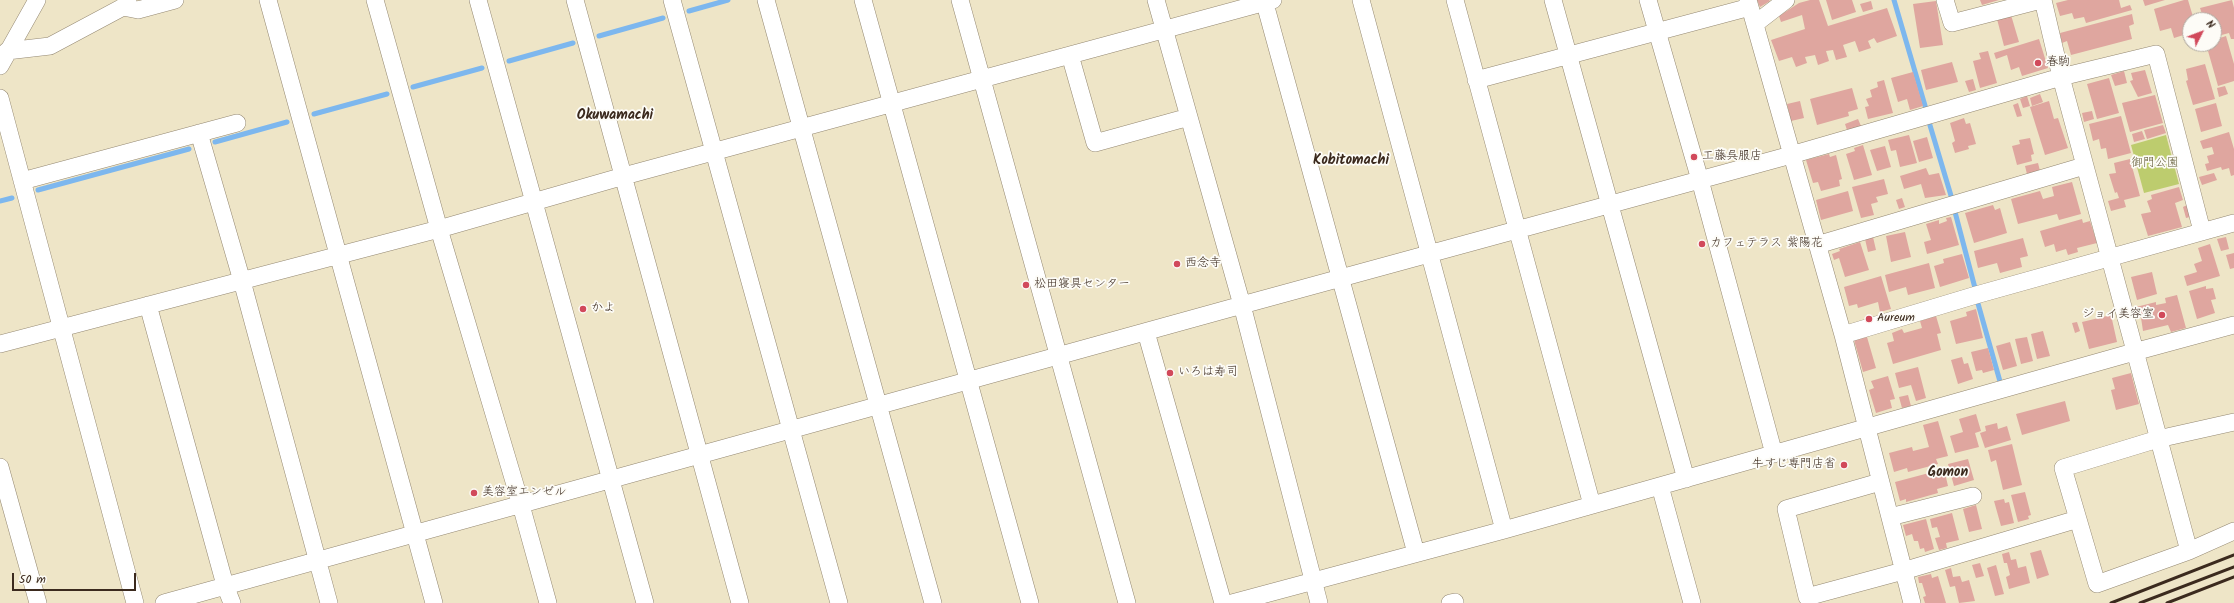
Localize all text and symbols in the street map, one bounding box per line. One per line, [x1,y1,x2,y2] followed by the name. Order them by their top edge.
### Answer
[2182,12,2222,52] north arrow
[2201,16,2219,33] text: N
[2046,56,2070,70] place label: 春駒
[2033,58,2043,68] marker: 春駒
[577,109,653,125] district label: Okuwamachi
[1702,150,1762,164] place label: 工藤呉服店
[1689,152,1699,162] marker: 工藤呉服店
[1313,154,1389,170] district label: Kobitomachi
[2131,157,2179,171] park label: 御門公園
[1710,237,1823,251] place label: カフェテラス 紫陽花
[1697,239,1707,249] marker: カフェテラス 紫陽花
[1185,257,1221,271] place label: 西念寺
[1172,259,1182,269] marker: 西念寺
[1034,278,1130,292] place label: 松田寝具センター
[1021,280,1031,290] marker: 松田寝具センター
[591,302,615,316] place label: かよ
[578,304,588,314] marker: かよ
[2082,308,2154,322] place label: ジョイ美容室
[2157,310,2167,320] marker: ジョイ美容室
[1877,312,1915,326] place label: Aureum
[1864,314,1874,324] marker: Aureum
[1178,366,1238,380] place label: いろは寿司
[1165,368,1175,378] marker: いろは寿司
[1752,458,1836,472] place label: 牛すじ専門店省
[1839,460,1849,470] marker: 牛すじ専門店省
[1928,466,1968,482] district label: Gomon
[482,486,566,500] place label: 美容室エンゼル
[469,488,479,498] marker: 美容室エンゼル
[14,565,138,591] scale bar
[19,570,46,589] text: 50 m

